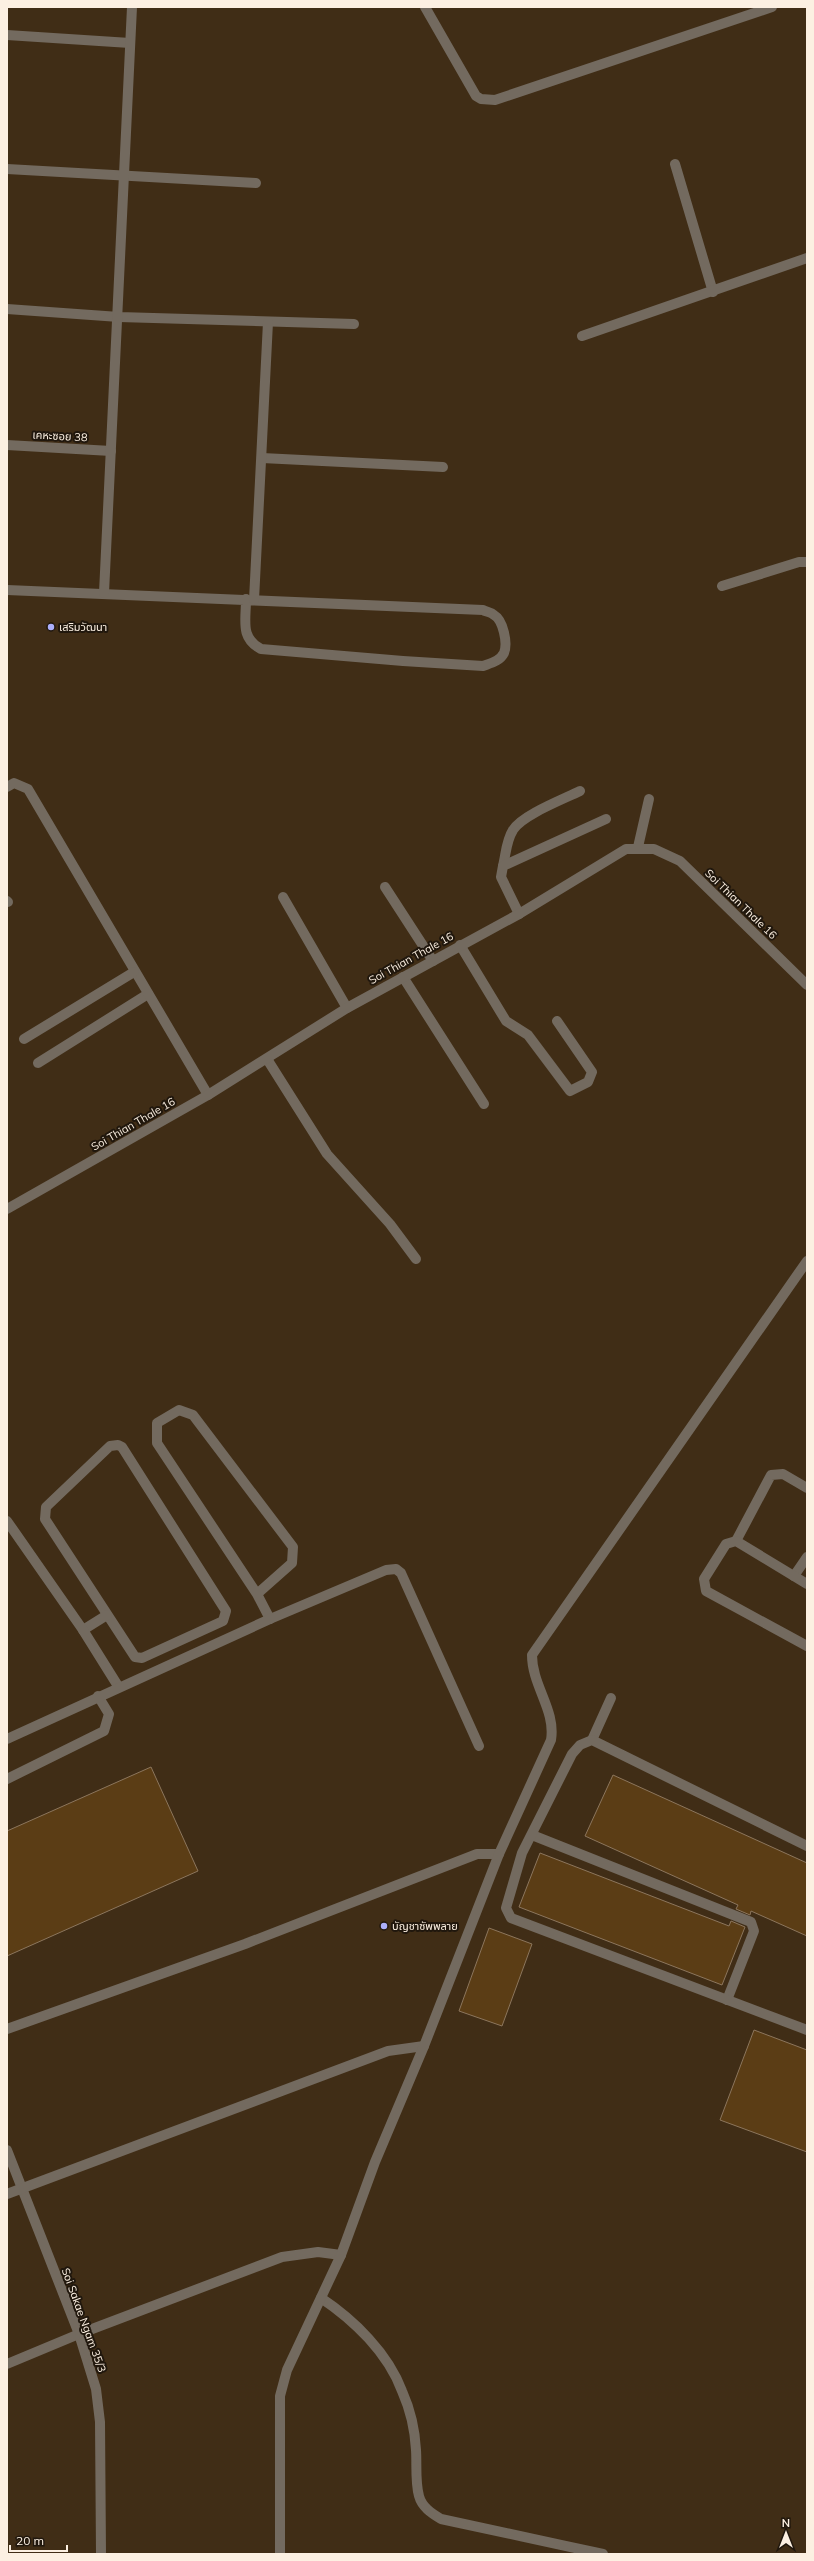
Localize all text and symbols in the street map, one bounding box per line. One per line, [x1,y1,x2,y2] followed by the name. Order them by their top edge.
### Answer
[32,428,88,444] street label: เคหะซอย 38
[59,620,107,634] place label: เสริมวัฒนา
[46,622,56,632] marker: เสริมวัฒนา
[702,866,780,942] street label: Soi Thian Thale 16
[366,929,456,987] street label: Soi Thian Thale 16
[89,1094,178,1154] street label: Soi Thian Thale 16
[392,1919,458,1933] place label: บัญชาซัพพลาย
[379,1921,389,1931] marker: บัญชาซัพพลาย
[59,2266,109,2374] street label: Soi Sakae Ngam 35/3
[766,2513,806,2553] north arrow
[782,2516,790,2530] text: N
[10,2527,67,2553] scale bar
[16,2533,44,2548] text: 20 m

